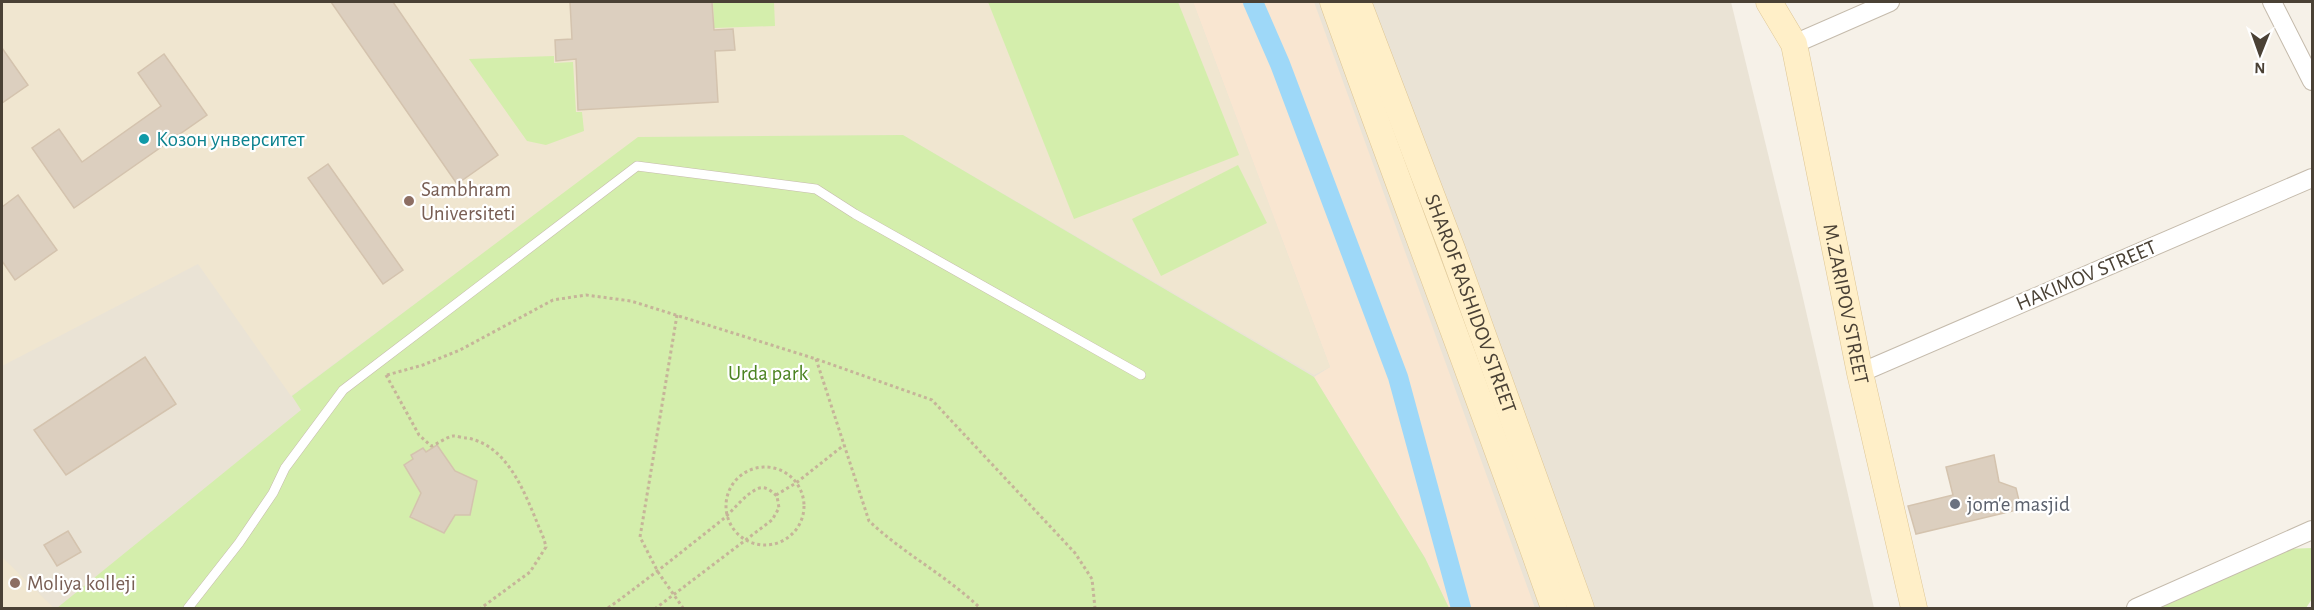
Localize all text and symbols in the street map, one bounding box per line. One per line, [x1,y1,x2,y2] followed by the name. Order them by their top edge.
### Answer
[2230,24,2290,84] north arrow
[2254,60,2265,76] text: N
[156,129,305,150] place label: Козон унверситет
[137,132,151,146] marker: Козон унверситет
[421,179,515,224] place label: Sambhram Universiteti
[1421,191,1520,416] street label: SHAROF RASHIDOV STREET
[402,194,416,208] marker: Sambhram Universiteti
[1819,222,1872,386] street label: M.ZARIPOV STREET
[2013,236,2160,315] street label: HAKIMOV STREET
[728,363,808,384] park label: Urda park
[1967,494,2070,515] place label: jom'e masjid
[1948,497,1962,511] marker: jom'e masjid
[27,573,136,594] place label: Moliya kolleji
[8,576,22,590] marker: Moliya kolleji

